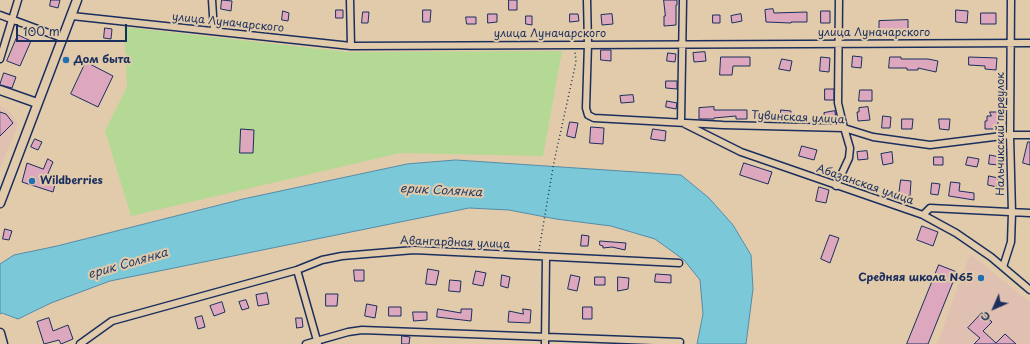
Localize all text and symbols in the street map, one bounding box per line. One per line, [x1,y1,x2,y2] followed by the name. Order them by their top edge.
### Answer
[171,11,285,35] street label: улица Луначарского
[18,16,129,42] scale bar
[23,22,60,40] text: 100 m
[818,26,930,40] street label: улица Луначарского
[494,27,606,41] street label: улица Луначарского
[74,53,131,67] place label: Дом быта
[61,55,71,65] marker: Дом быта
[994,72,1008,196] street label: Нальчикский переулок
[751,109,845,127] street label: Тувинская улица
[815,162,915,208] street label: Абазанская улица
[40,174,103,188] place label: Wildberries
[27,176,37,186] marker: Wildberries
[399,182,483,200] water label: ерик Солянка
[400,234,510,252] street label: Авангардная улица
[86,246,170,282] water label: ерик Солянка
[858,271,973,285] place label: Средняя школа N65
[976,273,986,283] marker: Средняя школа N65
[974,288,1014,328] north arrow
[976,308,994,326] text: С

